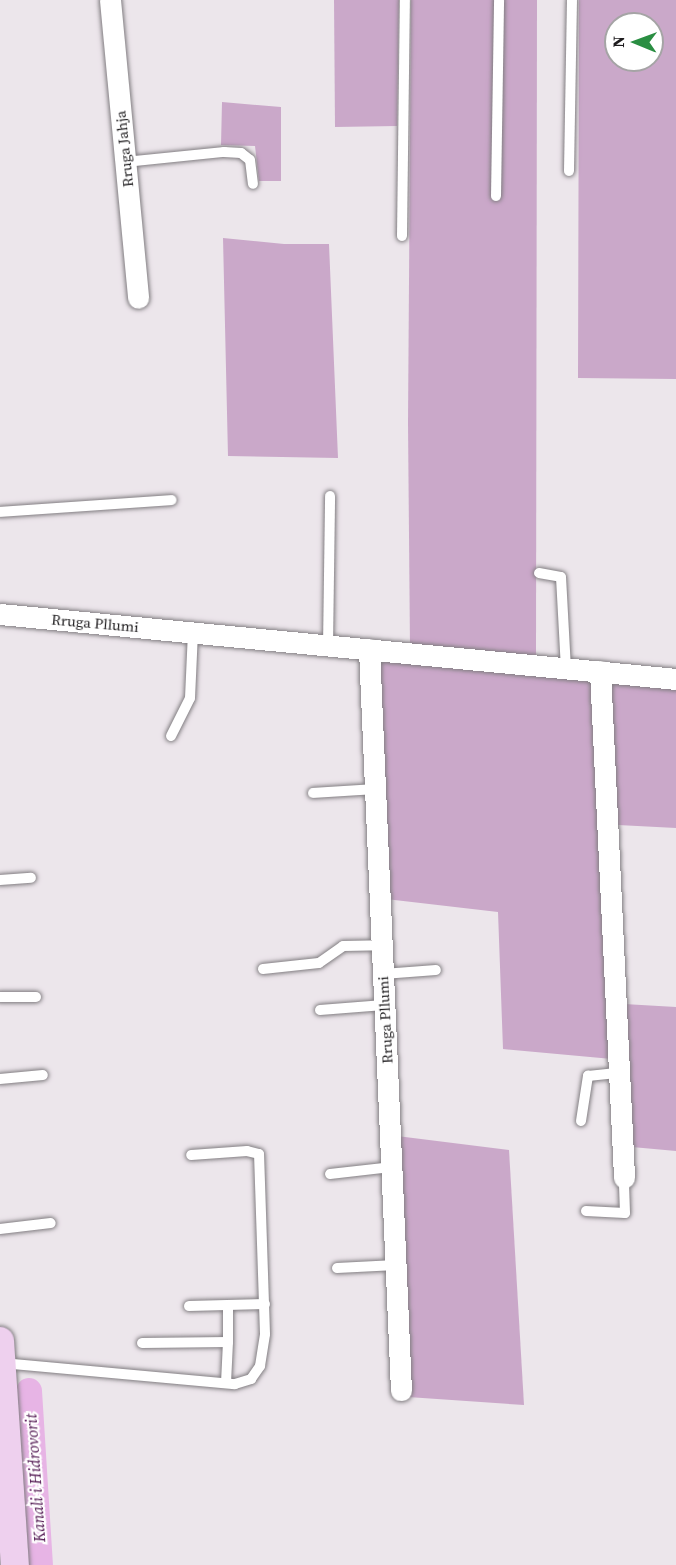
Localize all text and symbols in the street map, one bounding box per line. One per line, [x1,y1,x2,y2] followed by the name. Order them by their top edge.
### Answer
[604,12,664,72] north arrow
[607,36,629,48] text: N
[111,110,137,188] street label: Rruga Jahja
[51,610,139,636] street label: Rruga Pllumi
[374,976,396,1064] street label: Rruga Pllumi
[21,1413,49,1543] water label: Kanali i Hidrovorit

